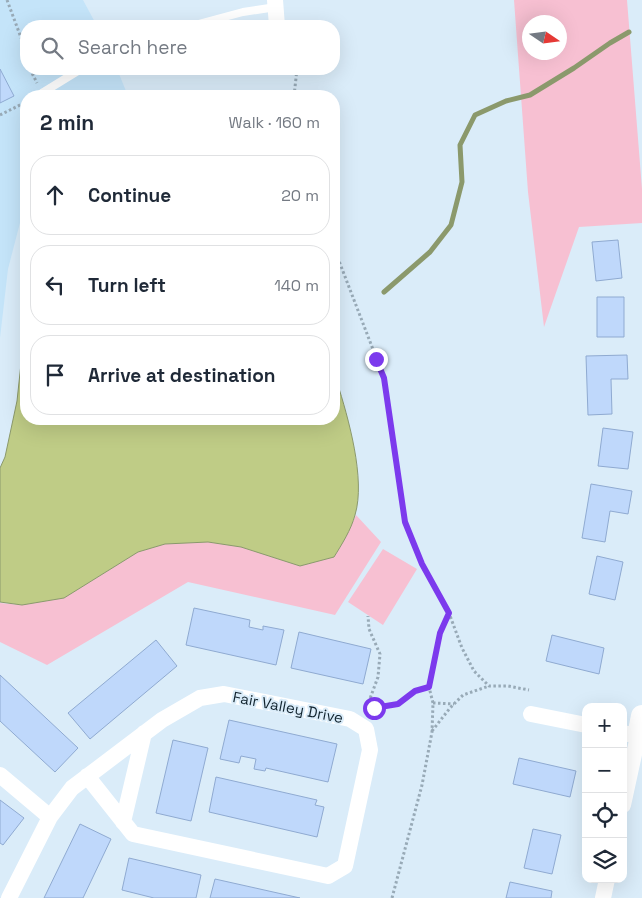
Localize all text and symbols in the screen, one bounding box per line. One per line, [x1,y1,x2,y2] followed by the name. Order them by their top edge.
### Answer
[522,15,567,60] north arrow
[20,20,340,75] search box
[38,34,66,62] icon: search
[78,35,188,60] text: Search here
[40,109,94,136] text: 2 min
[229,112,320,133] text: Walk · 160 m
[41,181,69,209] icon: ahead
[88,183,171,208] text: Continue
[281,185,319,206] text: 20 m
[41,271,69,299] icon: left
[88,273,166,298] text: Turn left
[274,275,319,296] text: 140 m
[365,348,388,371] route end
[41,361,69,389] icon: arrive
[88,363,276,388] text: Arrive at destination
[231,687,345,727] street label: Fair Valley Drive
[363,697,386,720] route start
[582,703,627,883] map controls
[582,703,627,748] button: +
[582,748,627,793] button: −
[582,793,627,838] button: locate
[582,838,627,883] button: layers

